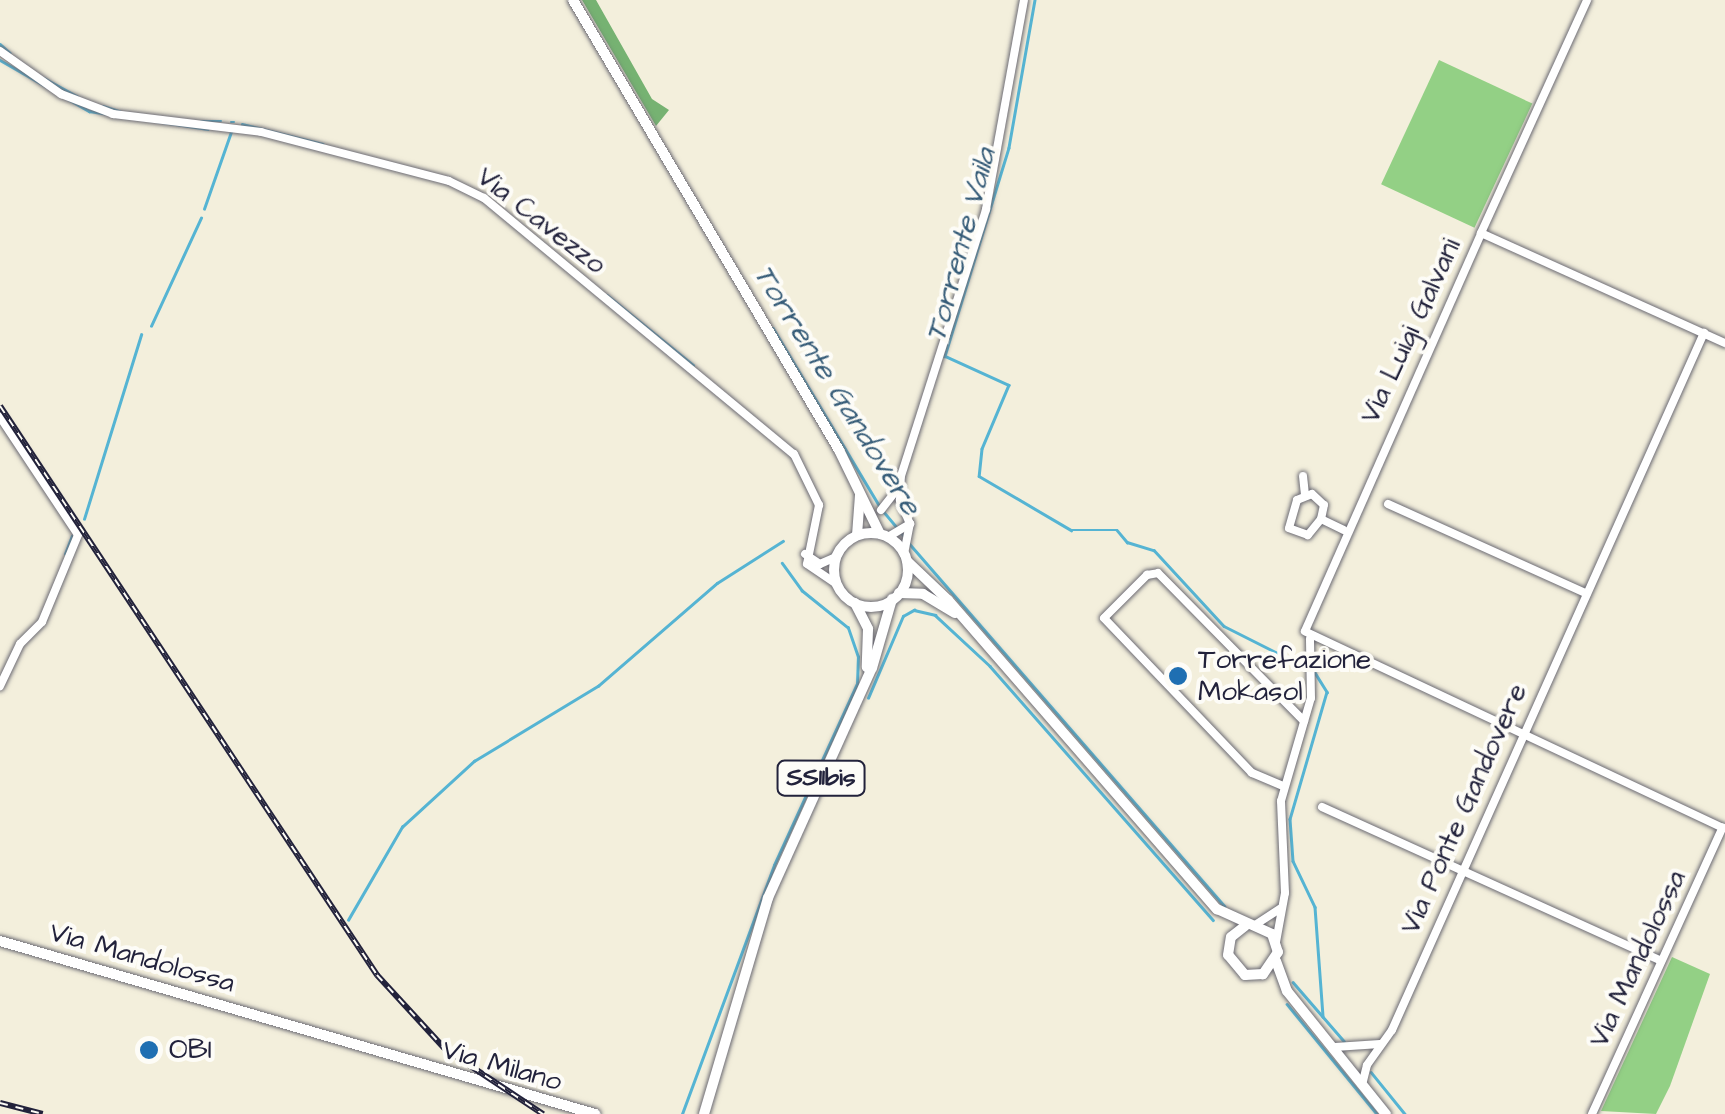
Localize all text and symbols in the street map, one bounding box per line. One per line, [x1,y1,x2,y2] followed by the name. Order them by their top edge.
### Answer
[918,144,1004,346] water label: Torrente Vaila
[470,160,612,282] street label: Via Cavezzo
[1354,233,1468,429] street label: Via Luigi Galvani
[745,258,929,522] water label: Torrente Gandovere
[1198,643,1371,709] place label: Torrefazione Mokasol
[1167,665,1189,687] marker: Torrefazione Mokasol
[1394,679,1534,939] street label: Via Ponte Gandovere
[776,758,866,798] road number: SS11bis
[1582,865,1694,1053] street label: Via Mandolossa
[45,915,239,1001] street label: Via Mandolossa
[169,1033,212,1067] place label: OBI
[438,1033,566,1099] street label: Via Milano
[138,1039,160,1061] marker: OBI

